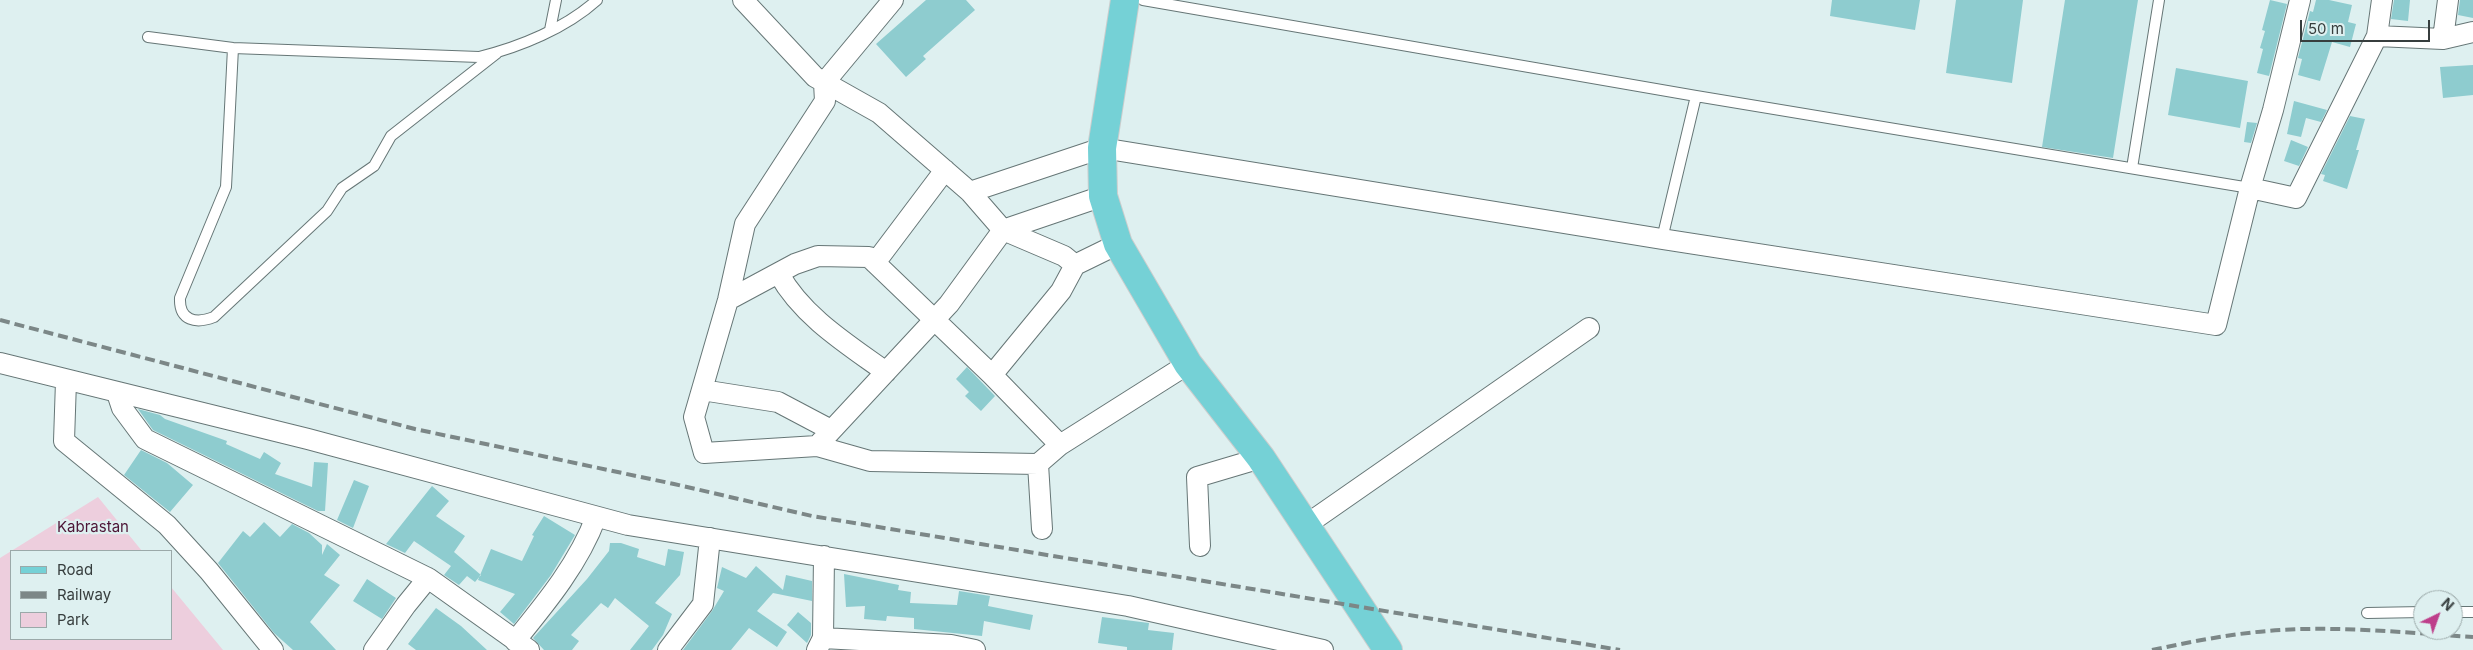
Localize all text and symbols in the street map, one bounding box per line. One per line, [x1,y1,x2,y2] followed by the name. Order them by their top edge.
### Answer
[2303,10,2433,42] scale bar
[2308,19,2344,38] text: 50 m
[57,518,129,536] park label: Kabrastan
[10,550,172,640] legend
[57,560,93,579] text: Road
[57,585,111,604] text: Railway
[2413,590,2463,640] north arrow
[2438,594,2457,614] text: N
[57,610,89,629] text: Park

